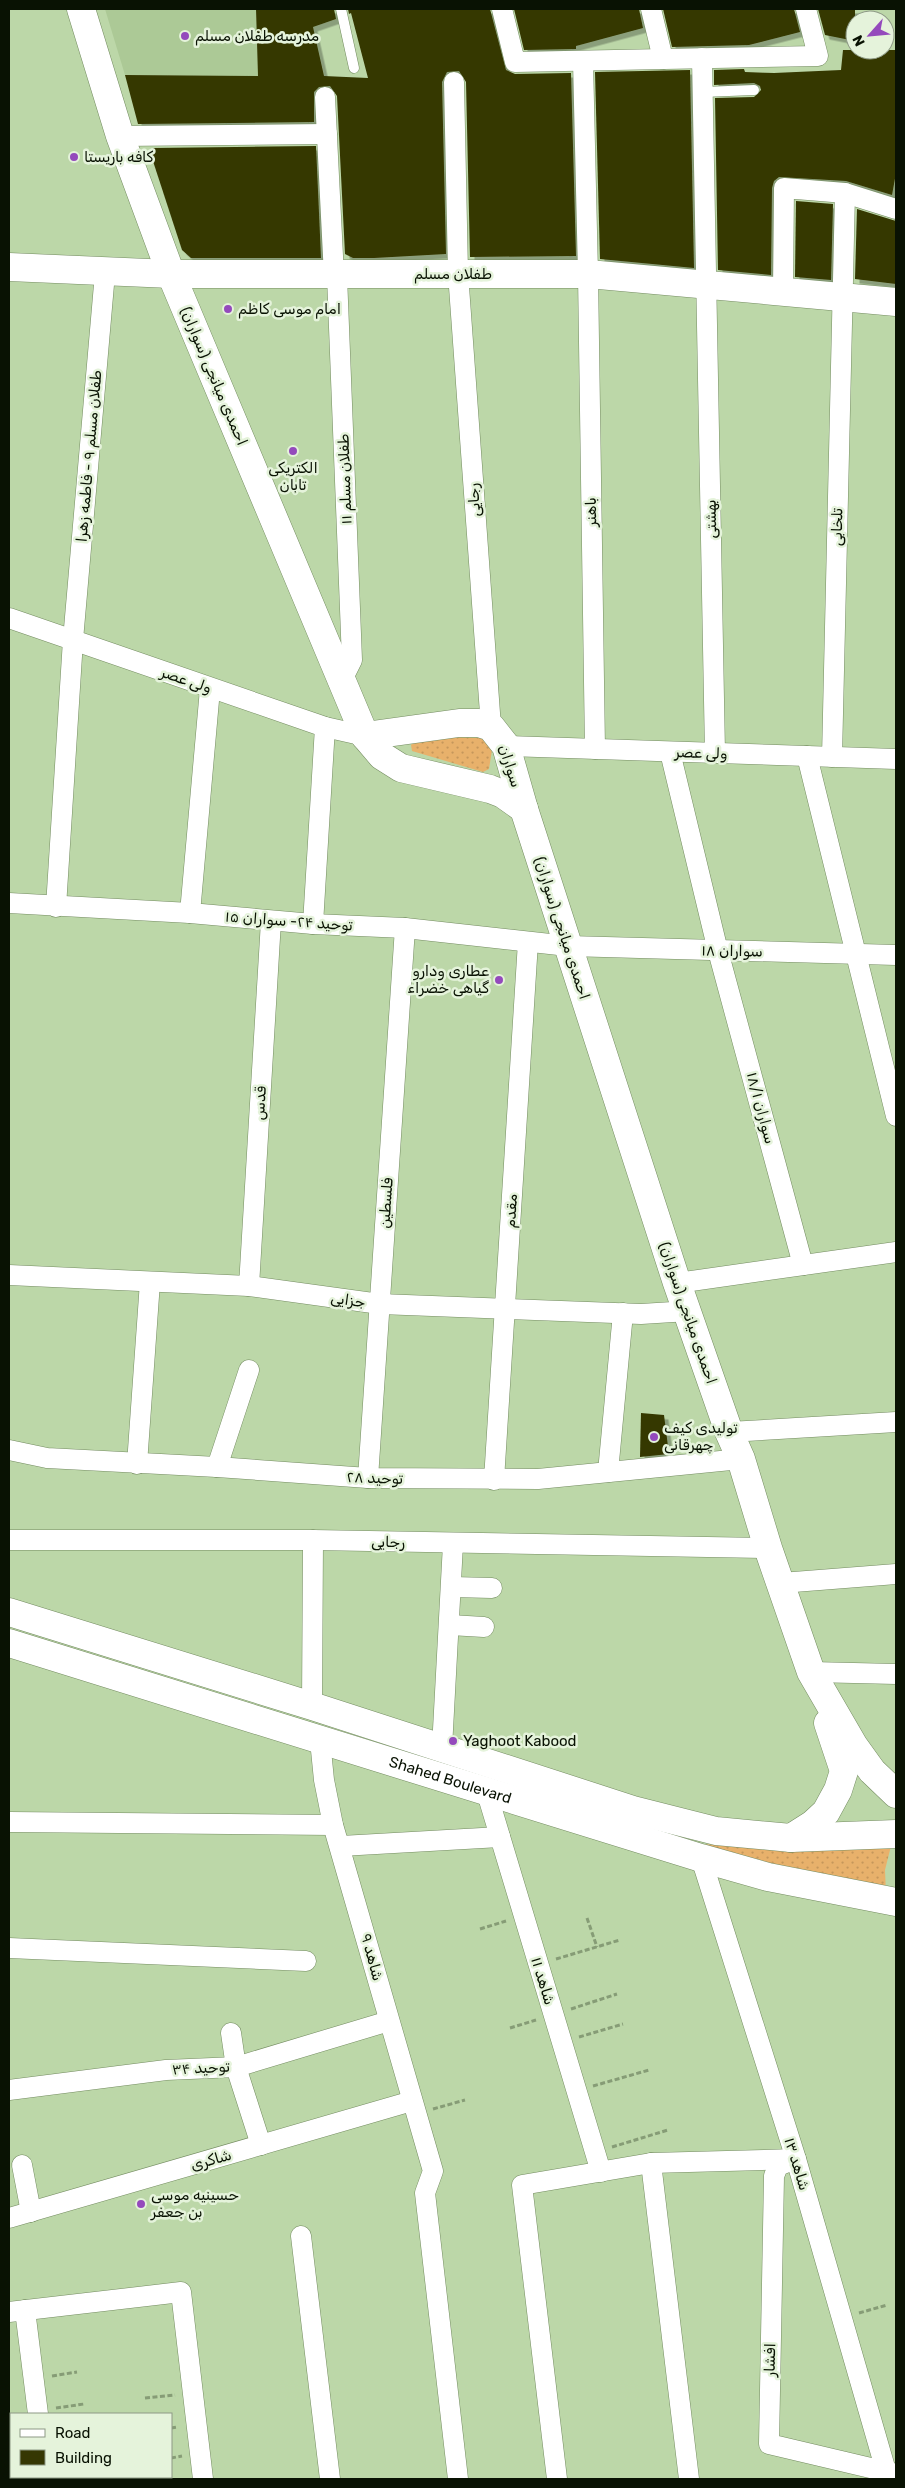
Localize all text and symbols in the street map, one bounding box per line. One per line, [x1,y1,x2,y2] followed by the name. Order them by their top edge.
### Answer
[845,10,895,60] north arrow
[195,27,319,46] place label: مدرسه طفلان مسلم
[179,30,191,42] marker: مدرسه طفلان مسلم
[849,32,869,49] text: N
[84,148,153,166] place label: کافه باریستا
[68,151,80,163] marker: کافه باریستا
[414,265,492,284] street label: طفلان مسلم
[238,300,341,319] place label: امام موسی کاظم
[222,303,234,315] marker: امام موسی کاظم
[177,304,251,448] street label: احمدی میانجی (سواران)
[73,369,106,543] street label: طفلان مسلم ۹ - فاطمه زهرا
[334,433,357,525] street label: طفلان مسلم ۱۱
[287,445,299,457] marker: الکتریکی تابان
[268,459,318,494] place label: الکتریکی تابان
[464,482,484,517] street label: رجایی
[582,497,600,528] street label: باهنر
[702,499,720,539] street label: بهشتی
[828,508,846,546] street label: تلخابی
[157,663,214,698] street label: ولی عصر
[495,742,525,790] street label: سواران
[673,743,728,764] street label: ولی عصر
[530,854,594,1002] street label: احمدی میانجی (سواران)
[225,908,353,934] street label: توحید ۲۴- سواران ۱۵
[701,941,763,961] street label: سواران ۱۸
[407,962,489,997] place label: عطاری ودارو گیاهی خضراء
[493,974,505,986] marker: عطاری ودارو گیاهی خضراء
[743,1070,779,1146] street label: سواران ۱۸/۱
[250,1085,270,1121] street label: قدس
[375,1177,397,1229] street label: فلسطین
[501,1193,522,1229] street label: مقدم
[655,1240,721,1386] street label: احمدی میانجی (سواران)
[329,1289,367,1311] street label: جزایی
[664,1419,738,1454] place label: تولیدی کیف چهرقانی
[648,1431,660,1443] marker: تولیدی کیف چهرقانی
[346,1468,404,1488] street label: توحید ۲۸
[371,1533,405,1551] street label: رجایی
[463,1732,577,1750] place label: Yaghoot Kabood
[447,1735,459,1747] marker: Yaghoot Kabood
[387,1753,514,1808] street label: Shahed Boulevard
[357,1931,387,1983] street label: شاهد ۹
[527,1955,559,2007] street label: شاهد ۱۱
[172,2057,230,2079] street label: توحید ۳۴
[780,2136,814,2192] street label: شاهد ۱۳
[188,2146,234,2174] street label: شاکری
[150,2186,239,2221] place label: حسینیه موسی بن جعفر
[135,2198,147,2210] marker: حسینیه موسی بن جعفر
[761,2343,779,2378] street label: افشار
[10,2413,172,2478] legend
[55,2424,91,2442] text: Road
[55,2449,112,2467] text: Building

